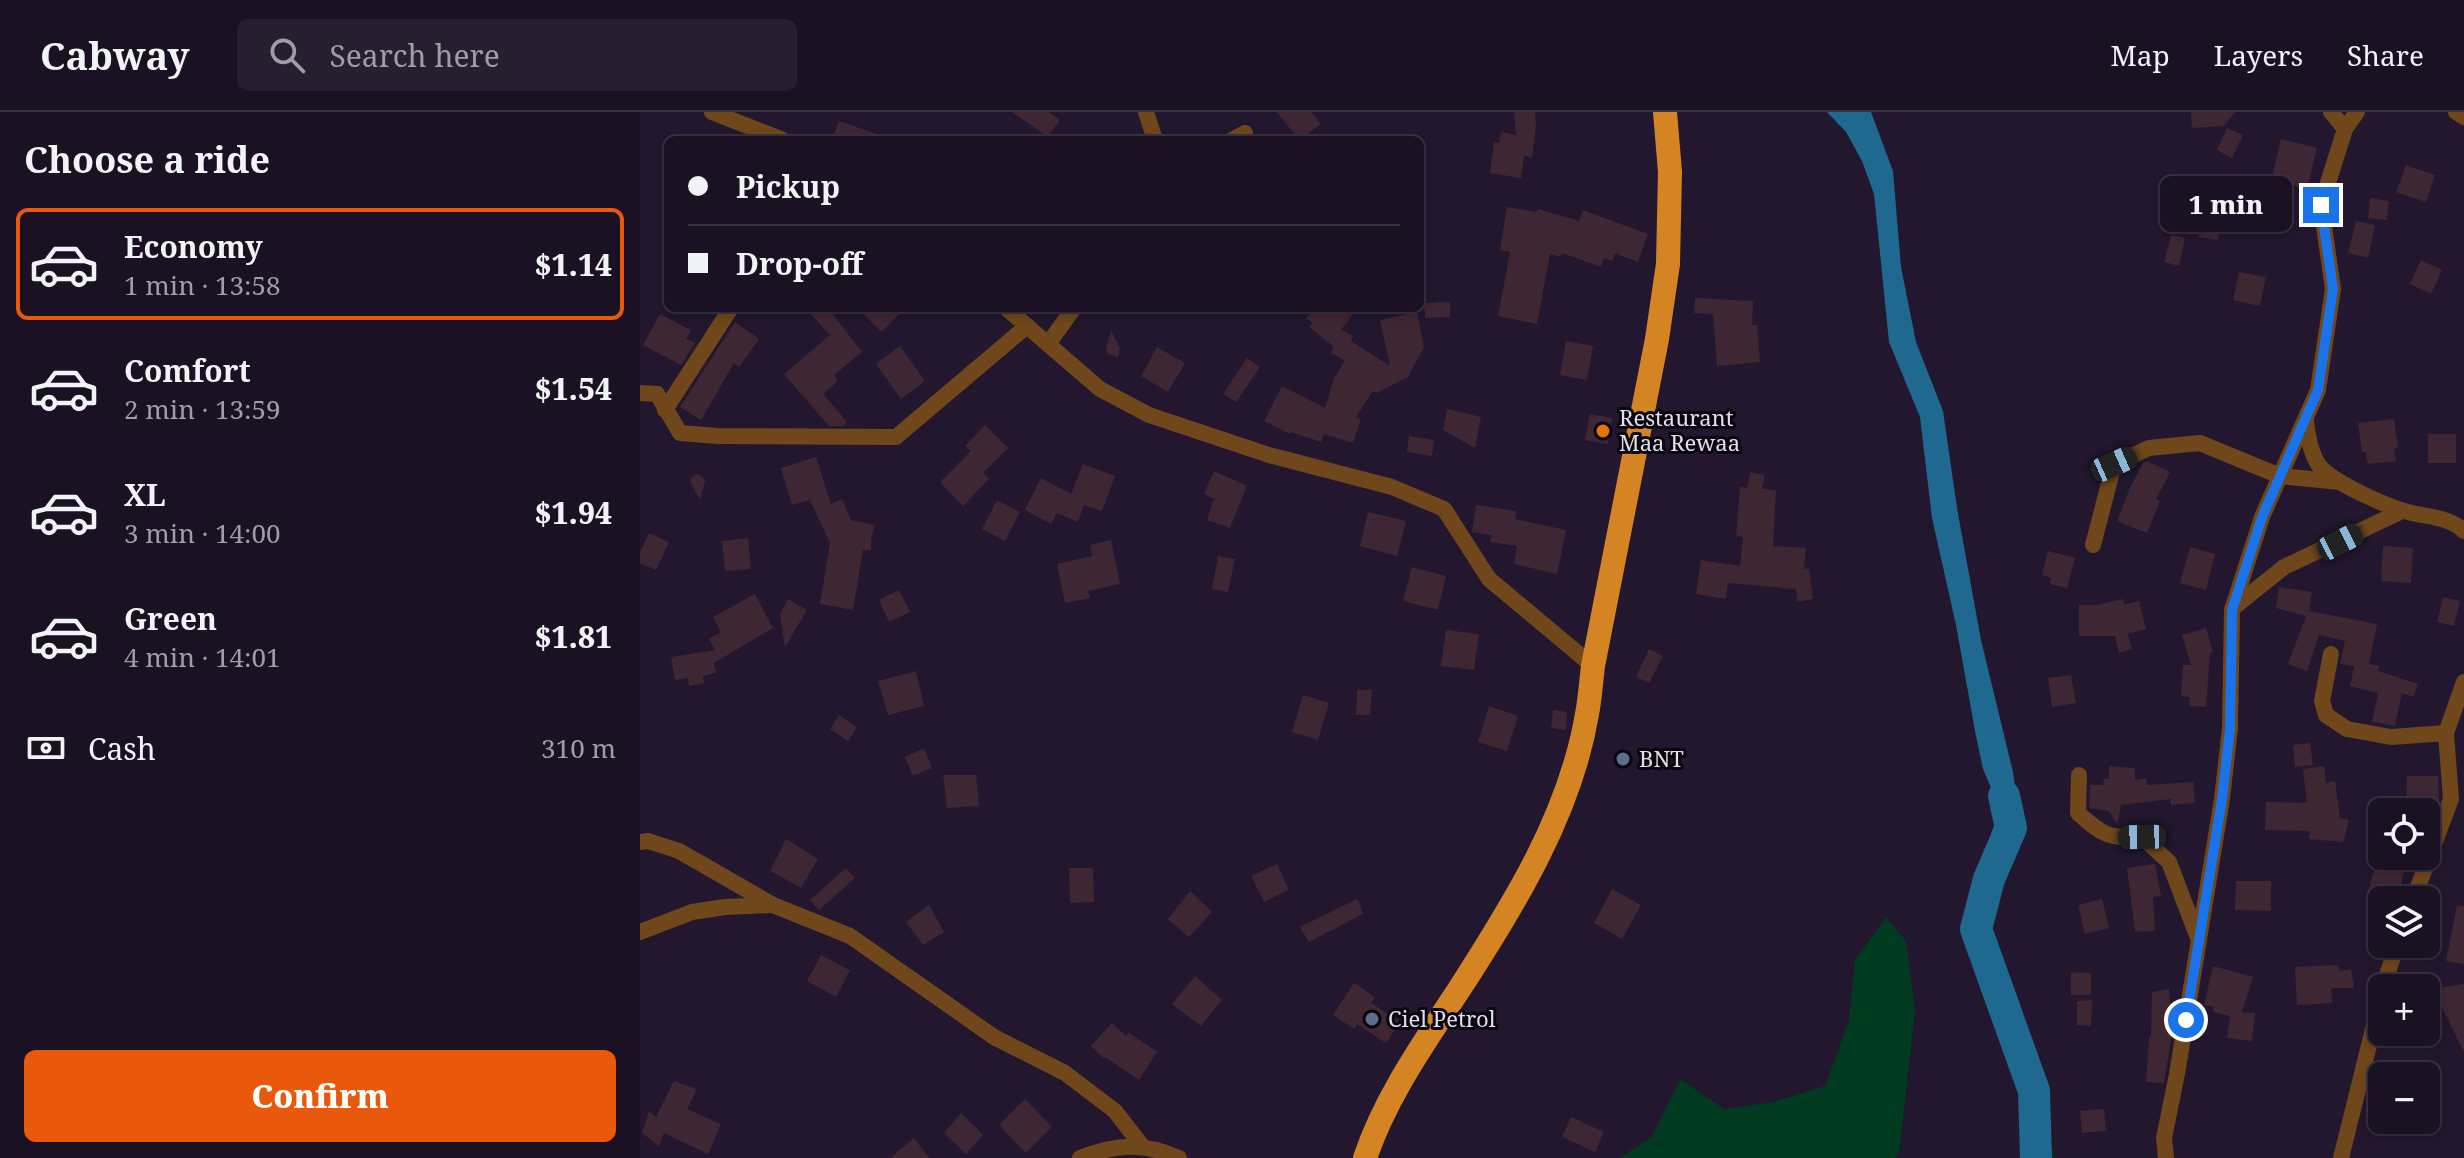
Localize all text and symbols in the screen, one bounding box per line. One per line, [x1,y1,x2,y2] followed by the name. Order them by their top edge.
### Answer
[237,19,797,91] search box
[40,29,189,81] text: Cabway
[265,33,309,77] icon: search
[329,35,500,76] text: Search here
[2111,36,2170,74] text: Map
[2214,36,2303,74] text: Layers
[2347,36,2424,74] text: Share
[24,135,270,184] text: Choose a ride
[736,166,840,207] text: Pickup
[2161,177,2293,233] callout: 1 min
[2189,186,2263,222] text: 1 min
[2303,187,2339,223] route end
[124,226,263,267] text: Economy
[28,228,100,300] icon: car
[736,243,863,284] text: Drop-off
[535,244,612,285] text: $1.14
[124,267,281,303] text: 1 min · 13:58
[124,350,251,391] text: Comfort
[28,352,100,424] icon: car
[535,368,612,409] text: $1.54
[124,391,281,427] text: 2 min · 13:59
[1619,402,1740,457] place label: Restaurant Maa Rewaa
[1594,422,1612,440] marker: Restaurant Maa Rewaa
[2087,443,2141,485] car
[124,474,166,515] text: XL
[28,476,100,548] icon: car
[535,492,612,533] text: $1.94
[124,515,281,551] text: 3 min · 14:00
[2313,520,2367,564] car
[124,598,217,639] text: Green
[28,600,100,672] icon: car
[535,616,612,657] text: $1.81
[124,639,281,675] text: 4 min · 14:01
[24,726,68,770] icon: cash
[88,728,156,769] text: Cash
[541,730,616,766] text: 310 m
[1639,743,1684,773] place label: BNT
[1614,750,1632,768] marker: BNT
[2368,798,2440,1134] map controls
[2368,798,2440,870] button: locate
[2118,825,2166,849] car
[2368,886,2440,958] button: layers
[2368,974,2440,1046] button: +
[2168,1002,2204,1038] route start
[1388,1003,1496,1033] place label: Ciel Petrol
[1363,1010,1381,1028] marker: Ciel Petrol
[24,1050,616,1142] button: Confirm
[2368,1062,2440,1134] button: −

